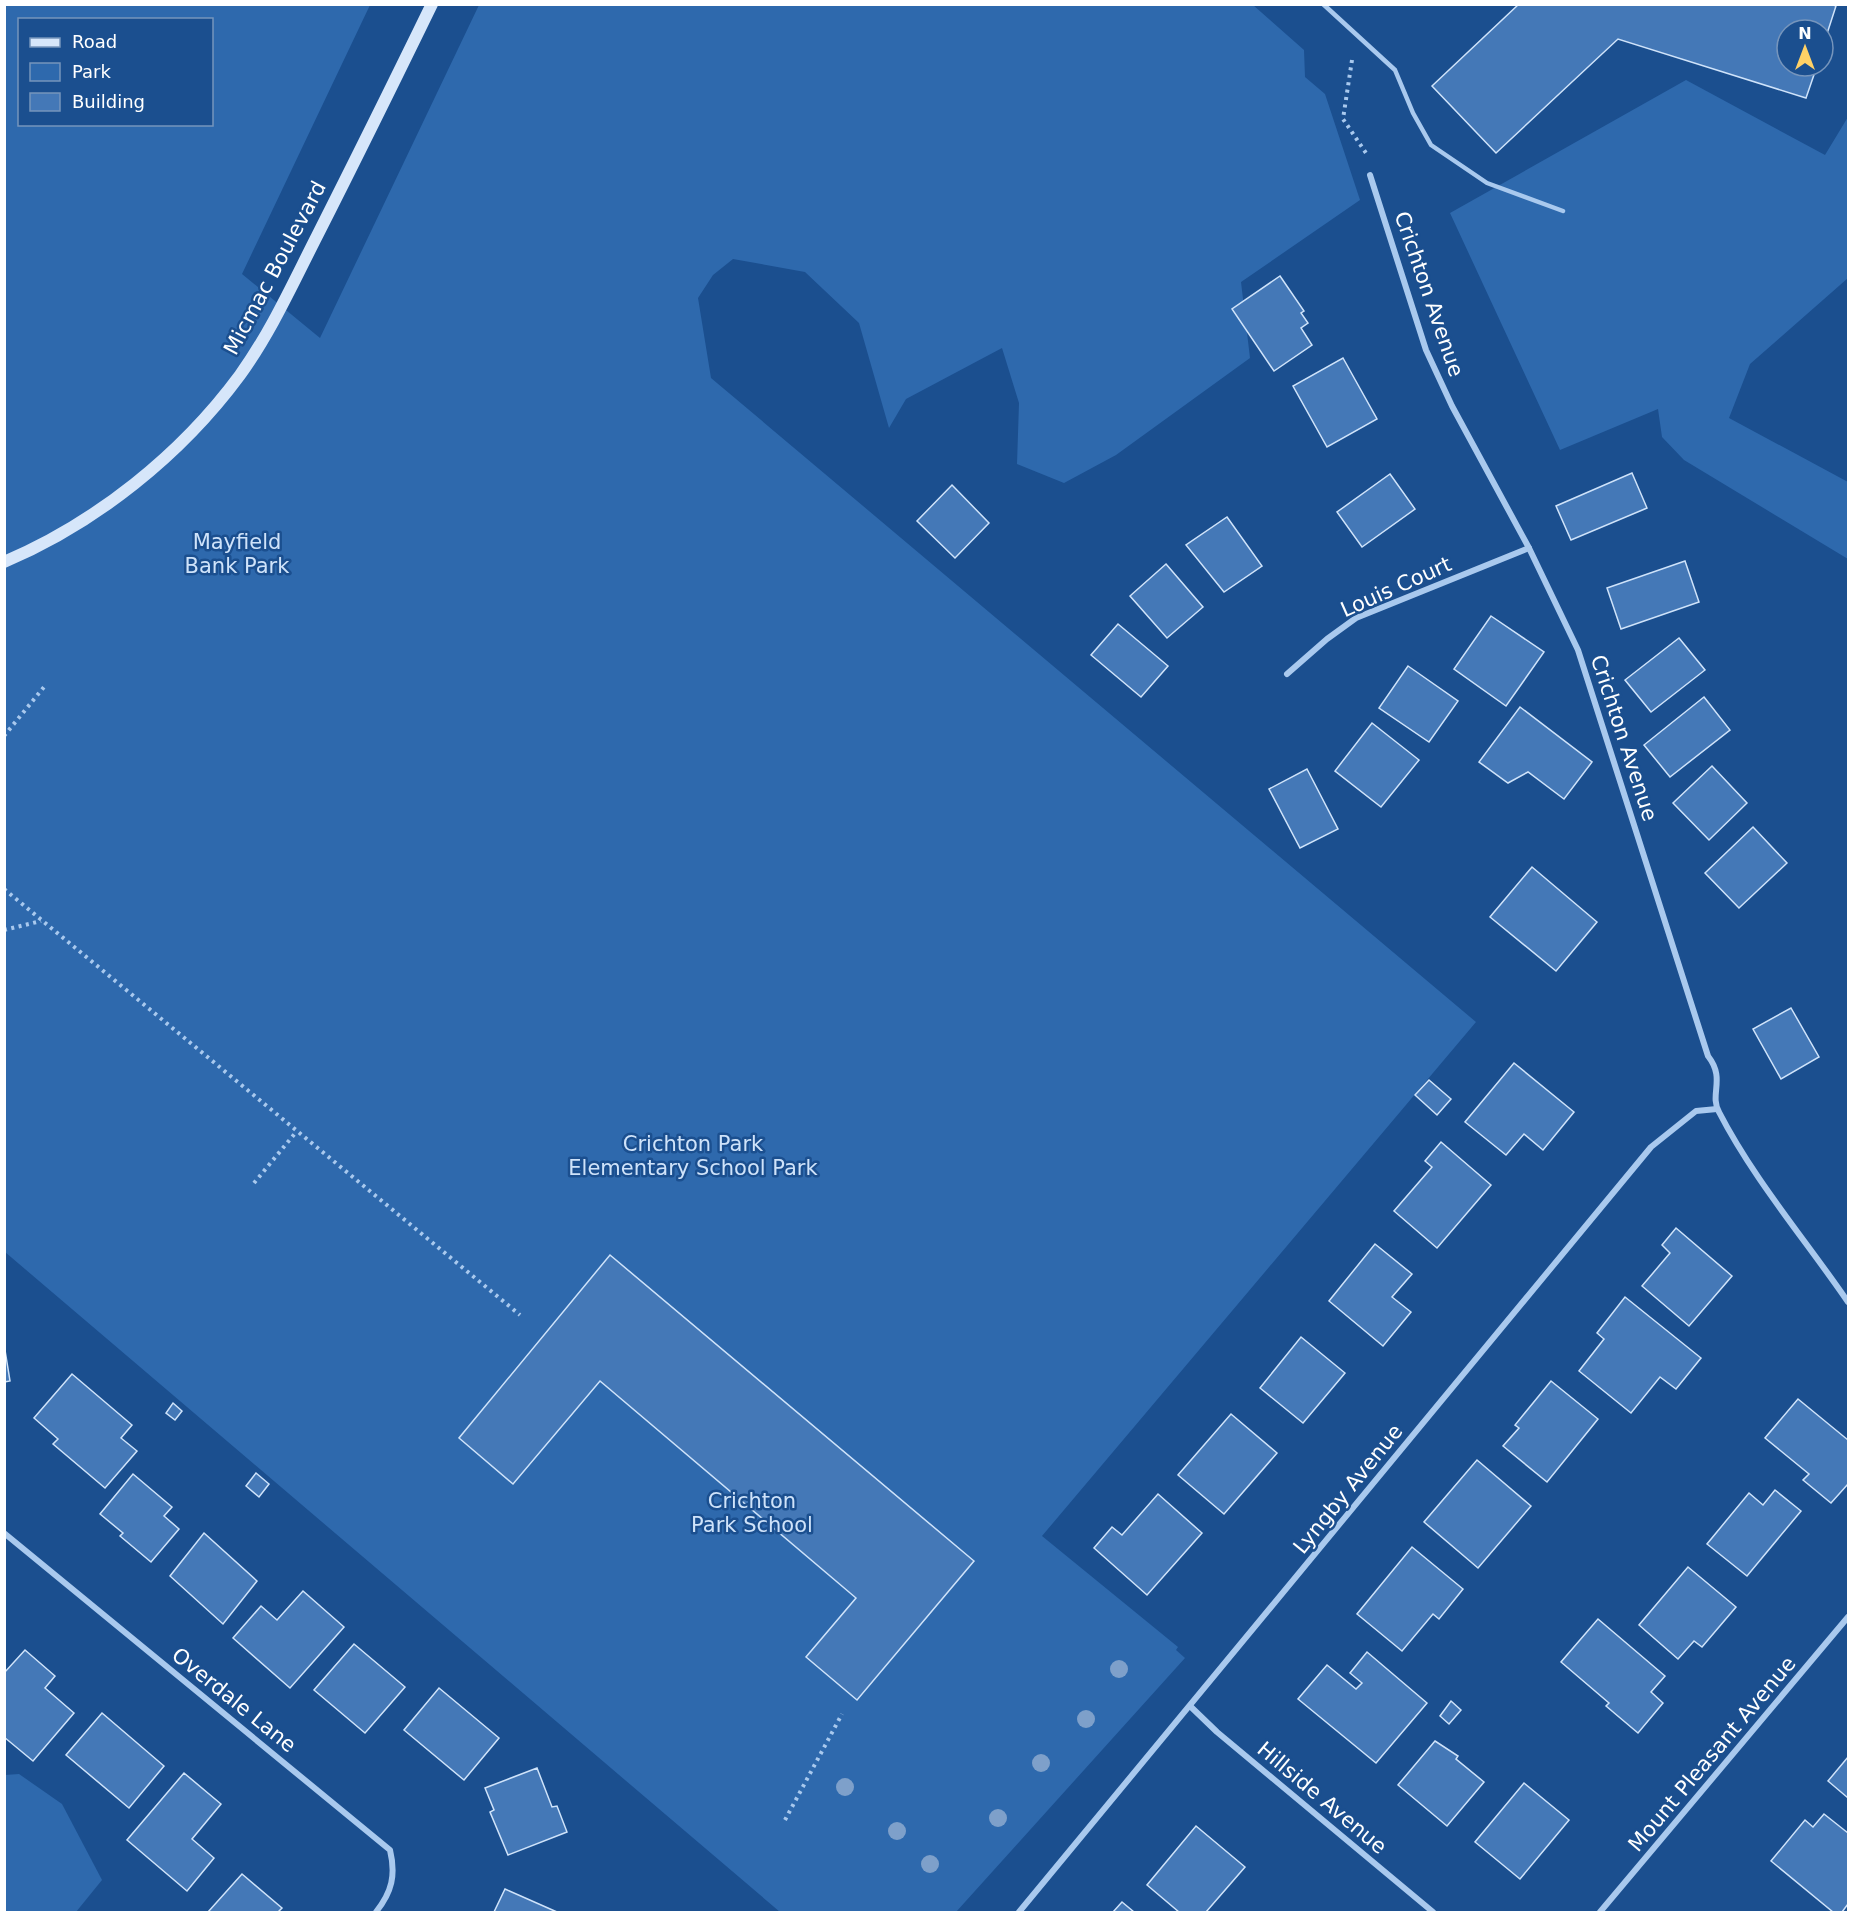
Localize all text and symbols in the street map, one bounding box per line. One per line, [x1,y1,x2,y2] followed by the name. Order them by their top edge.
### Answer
[18,18,213,126] legend
[1775,18,1835,78] north arrow
[1798,24,1812,43] text: N
[72,31,117,52] text: Road
[72,61,111,82] text: Park
[72,91,145,112] text: Building
[219,177,331,359] street label: Micmac Boulevard
[1389,208,1469,380] street label: Crichton Avenue
[185,530,290,578] park label: Mayfield Bank Park
[1337,552,1455,622] street label: Louis Court
[1586,652,1662,824] street label: Crichton Avenue
[568,1132,818,1180] park label: Crichton Park Elementary School Park
[1289,1420,1407,1558] street label: Lyngby Avenue
[691,1489,813,1537] park label: Crichton Park School
[167,1643,301,1757] street label: Overdale Lane
[1623,1652,1801,1856] street label: Mount Pleasant Avenue
[1253,1737,1391,1859] street label: Hillside Avenue

